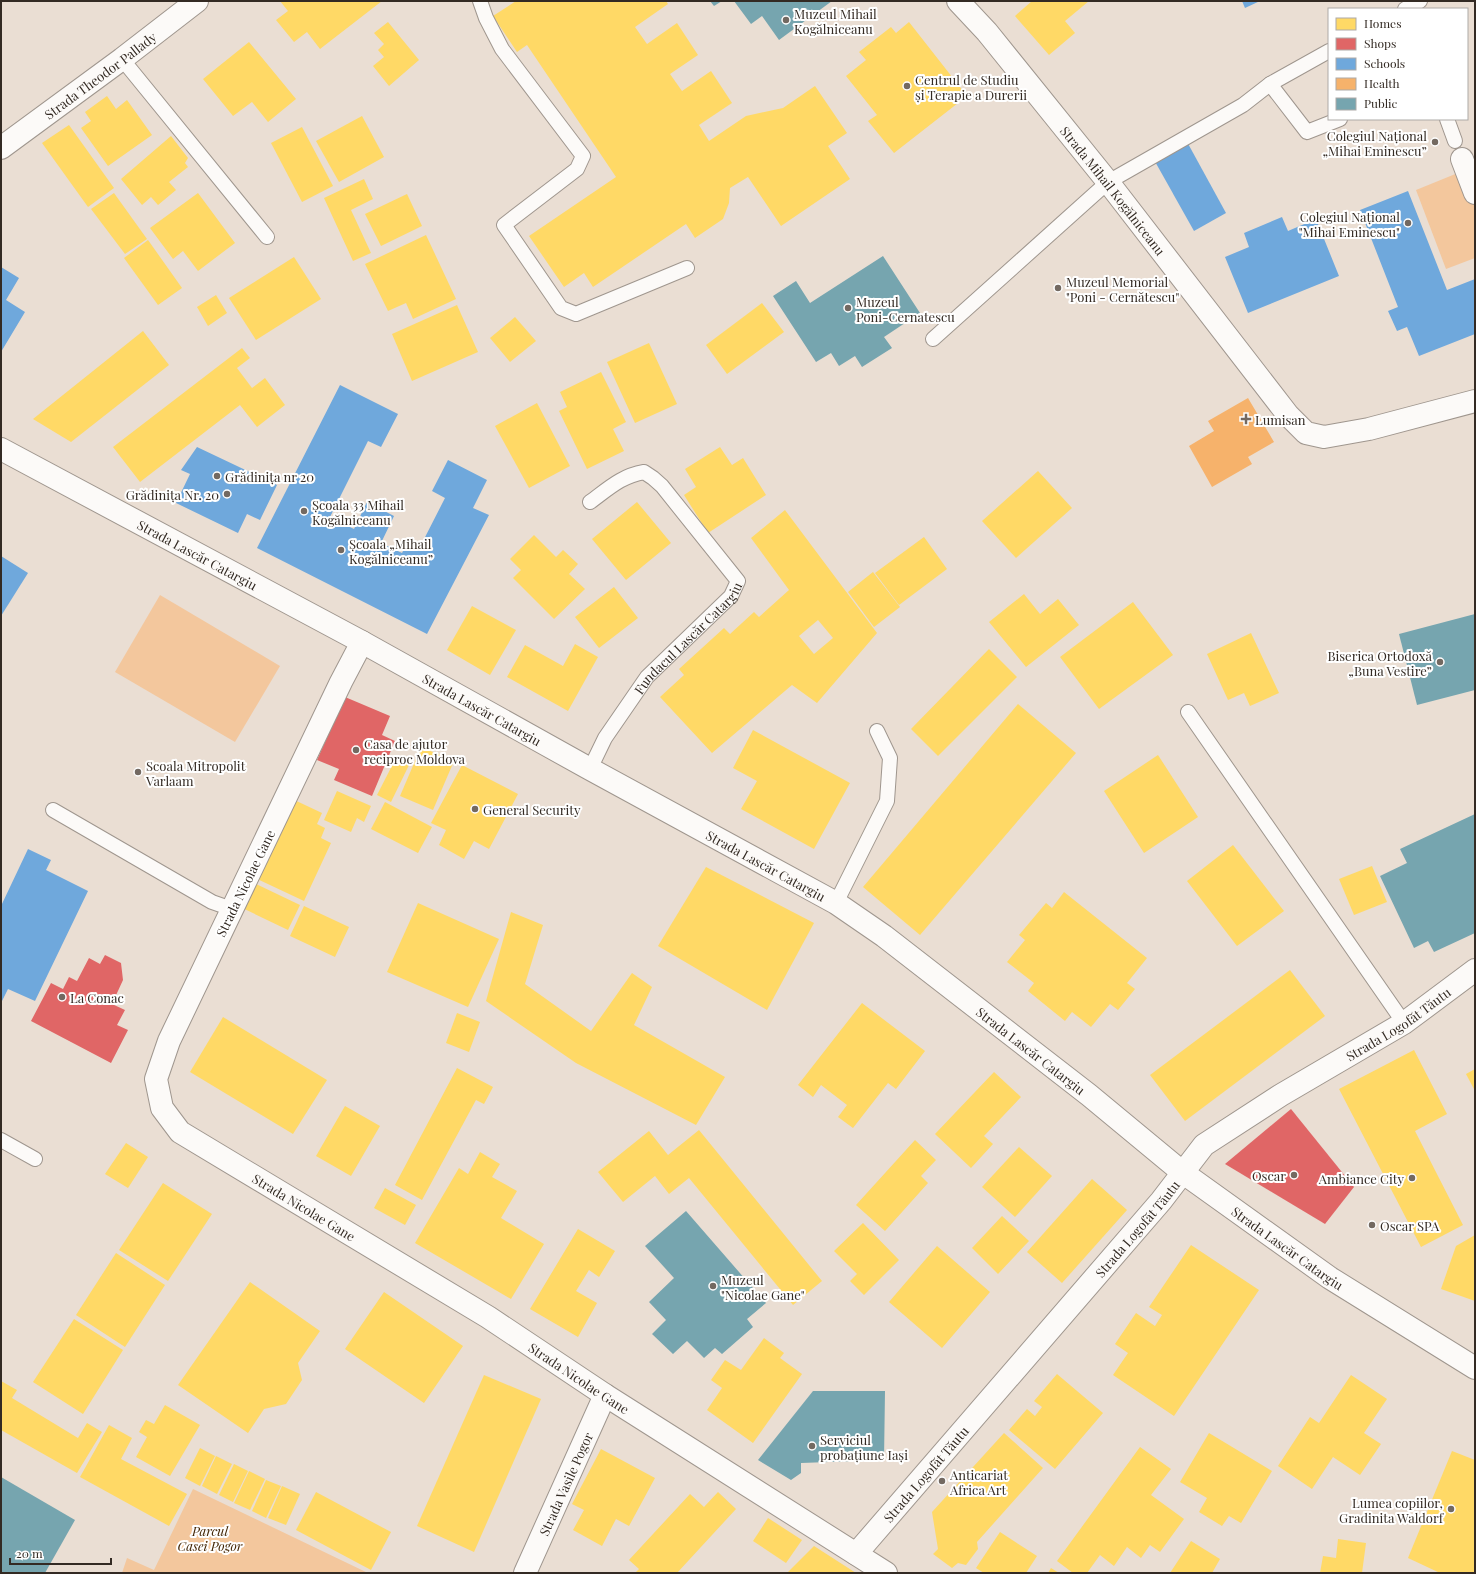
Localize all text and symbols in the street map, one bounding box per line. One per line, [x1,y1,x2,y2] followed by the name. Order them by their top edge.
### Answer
[794,5,877,37] place label: Muzeul Mihail Kogălniceanu
[1328,8,1468,120] legend
[781,15,791,25] marker: Muzeul Mihail Kogălniceanu
[1364,15,1402,31] text: Homes
[40,27,160,122] street label: Strada Theodor Pallady
[1364,35,1396,51] text: Shops
[1364,55,1405,71] text: Schools
[915,71,1027,103] place label: Centrul de Studiu și Terapie a Durerii
[1364,75,1400,91] text: Health
[902,81,912,91] marker: Centrul de Studiu și Terapie a Durerii
[1364,95,1398,111] text: Public
[1057,122,1170,259] street label: Strada Mihail Kogălniceanu
[1322,127,1427,159] place label: Colegiul Național „Mihai Eminescu”
[1430,137,1440,147] marker: Colegiul Național „Mihai Eminescu”
[1299,208,1400,240] place label: Colegiul Național "Mihai Eminescu"
[1403,218,1413,228] marker: Colegiul Național "Mihai Eminescu"
[1066,273,1179,305] place label: Muzeul Memorial "Poni - Cernătescu"
[1053,283,1063,293] marker: Muzeul Memorial "Poni - Cernătescu"
[856,293,955,325] place label: Muzeul Poni-Cernatescu
[843,303,853,313] marker: Muzeul Poni-Cernatescu
[1255,411,1306,428] place label: Lumisan
[1240,413,1252,425] marker: Lumisan
[225,468,314,485] place label: Grădinița nr 20
[212,471,222,481] marker: Grădinița nr 20
[126,486,219,503] place label: Grădinița Nr. 20
[222,489,232,499] marker: Grădinița Nr. 20
[312,496,404,528] place label: Școala 33 Mihail Kogălniceanu
[299,506,309,516] marker: Școala 33 Mihail Kogălniceanu
[135,515,261,593] street label: Strada Lascăr Catargiu
[349,535,433,567] place label: Școala „Mihail Kogălniceanu”
[336,545,346,555] marker: Școala „Mihail Kogălniceanu”
[630,579,745,697] street label: Fundacul Lascăr Catargiu
[1327,647,1433,679] place label: Biserica Ortodoxă „Buna Vestire”
[1435,657,1445,667] marker: Biserica Ortodoxă „Buna Vestire”
[420,669,545,749] street label: Strada Lascăr Catargiu
[364,735,466,767] place label: Casa de ajutor reciproc Moldova
[351,745,361,755] marker: Casa de ajutor reciproc Moldova
[145,757,246,789] place label: Scoala Mitropolit Varlaam
[133,767,143,777] marker: Scoala Mitropolit Varlaam
[483,801,581,818] place label: General Security
[470,804,480,814] marker: General Security
[212,826,278,939] street label: Strada Nicolae Gane
[704,826,829,905] street label: Strada Lascăr Catargiu
[1342,983,1454,1064] street label: Strada Logofăt Tăutu
[70,989,124,1006] place label: La Conac
[57,992,67,1002] marker: La Conac
[973,1003,1089,1098] street label: Strada Lascăr Catargiu
[1252,1167,1286,1184] place label: Oscar
[250,1169,359,1244] street label: Strada Nicolae Gane
[1289,1170,1299,1180] marker: Oscar
[1318,1170,1404,1187] place label: Ambiance City
[1407,1173,1417,1183] marker: Ambiance City
[1091,1176,1183,1280] street label: Strada Logofăt Tăutu
[1229,1202,1347,1293] street label: Strada Lascăr Catargiu
[1380,1217,1440,1234] place label: Oscar SPA
[1367,1220,1377,1230] marker: Oscar SPA
[721,1271,805,1303] place label: Muzeul "Nicolae Gane"
[708,1281,718,1291] marker: Muzeul "Nicolae Gane"
[526,1338,633,1417] street label: Strada Nicolae Gane
[879,1422,972,1525] street label: Strada Logofăt Tăutu
[535,1429,596,1538] street label: Strada Vasile Pogor
[820,1431,908,1463] place label: Serviciul probațiune Iași
[807,1441,817,1451] marker: Serviciul probațiune Iași
[949,1466,1008,1498] place label: Anticariat Africa Art
[937,1476,947,1486] marker: Anticariat Africa Art
[1339,1494,1445,1526] place label: Lumea copiilor, Gradinita Waldorf
[1446,1504,1456,1514] marker: Lumea copiilor, Gradinita Waldorf
[178,1522,243,1554] park label: Parcul Casei Pogor
[10,1540,111,1566] scale bar
[16,1545,43,1561] text: 20 m

